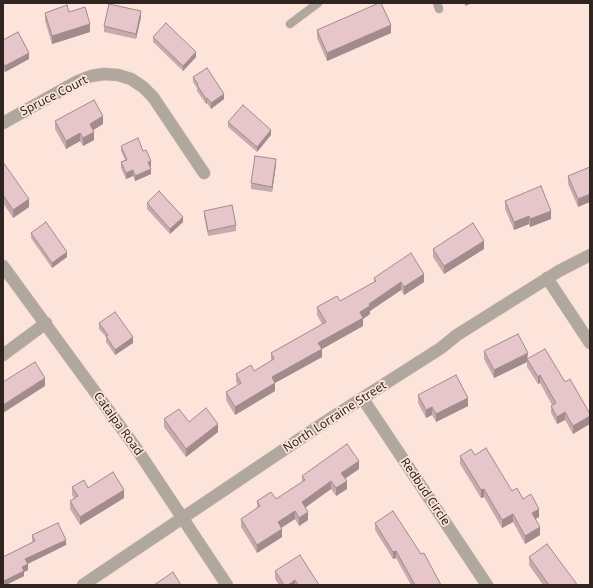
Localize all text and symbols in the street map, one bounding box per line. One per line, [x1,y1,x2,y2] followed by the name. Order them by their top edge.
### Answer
[18,73,90,119] street label: Spruce Court
[281,378,389,456] street label: North Lorraine Street
[90,390,146,458] street label: Catalpa Road
[397,456,453,528] street label: Redbud Circle

